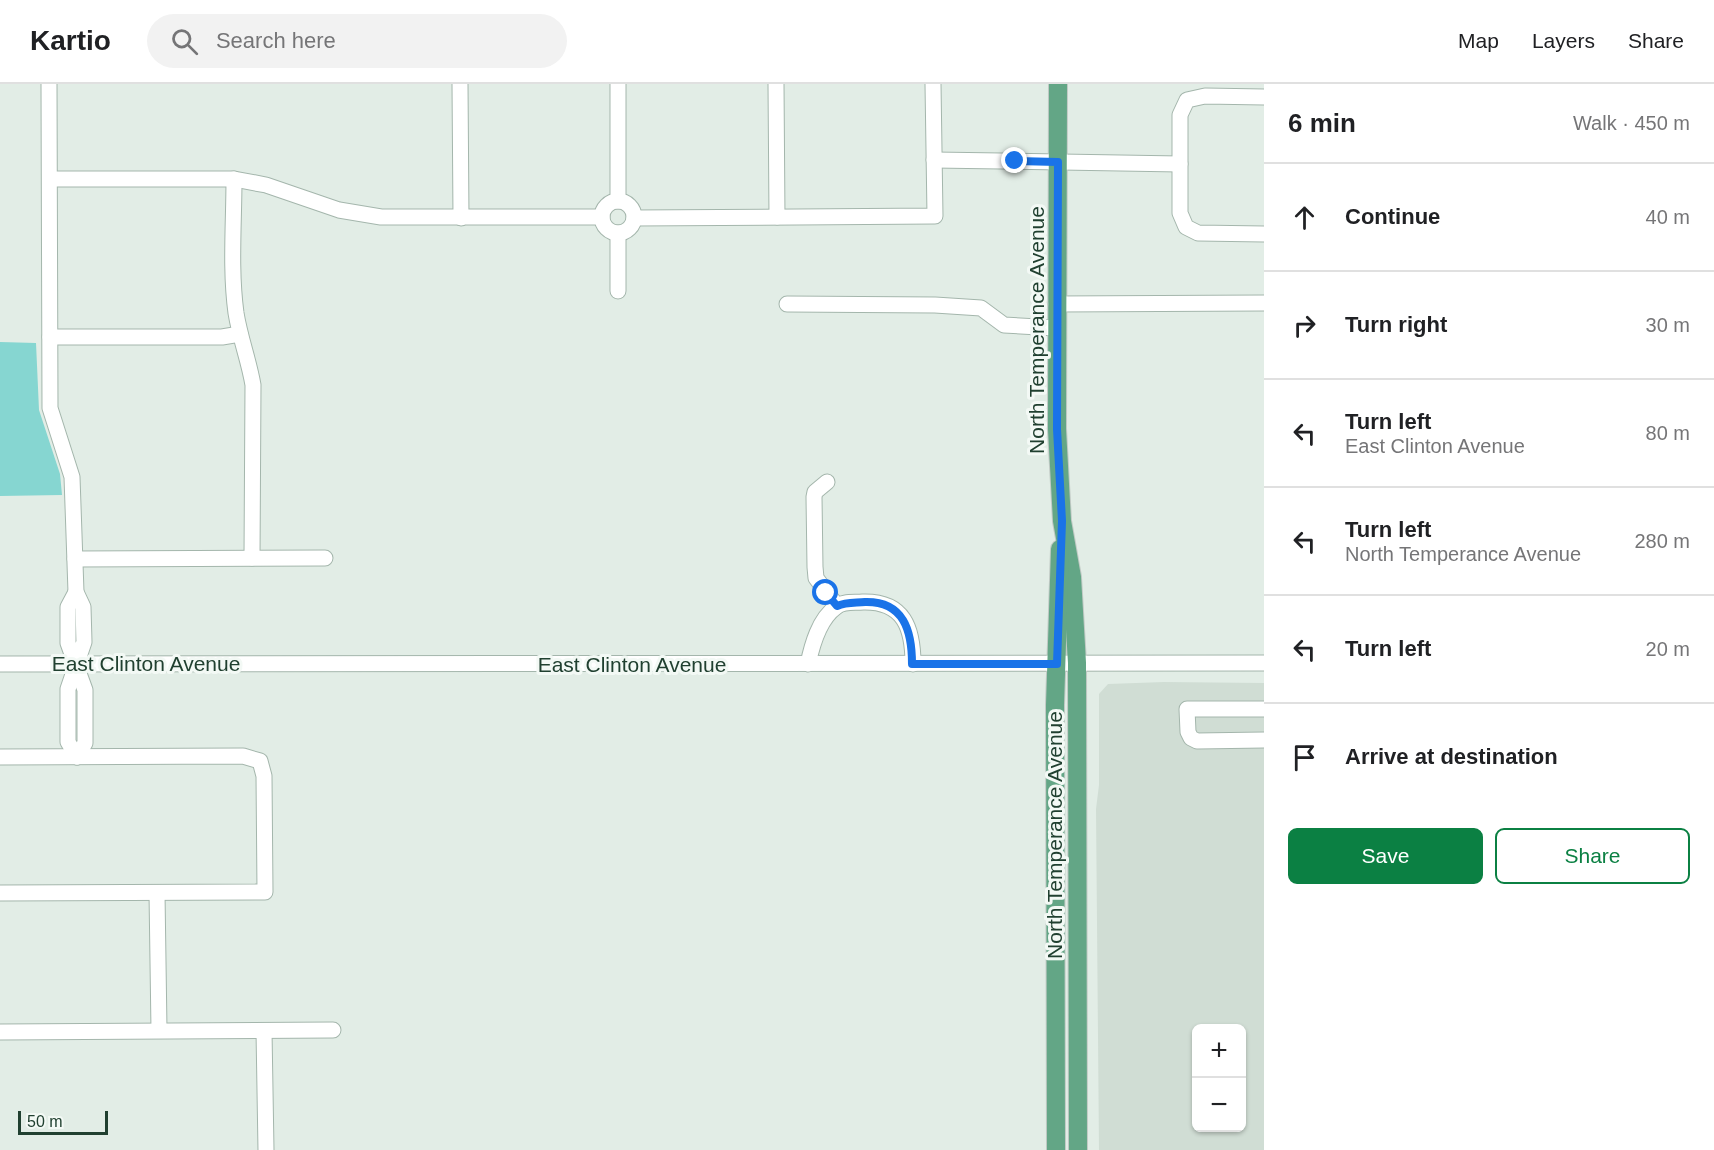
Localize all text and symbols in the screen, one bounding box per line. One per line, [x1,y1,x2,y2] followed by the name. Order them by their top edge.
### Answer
[147,14,567,68] search box
[30,25,111,56] text: Kartio
[168,25,201,58] icon: search
[216,28,336,53] text: Search here
[1458,29,1499,52] text: Map
[1532,29,1595,52] text: Layers
[1628,29,1684,52] text: Share
[1288,108,1356,138] text: 6 min
[1573,112,1690,134] text: Walk · 450 m
[1001,147,1027,173] route end
[1288,201,1321,234] icon: ahead
[1345,204,1440,229] text: Continue
[1025,206,1048,454] street label: North Temperance Avenue
[1646,206,1690,228] text: 40 m
[1288,309,1321,342] icon: right
[1345,312,1447,337] text: Turn right
[1646,314,1690,336] text: 30 m
[1345,409,1431,434] text: Turn left
[1288,417,1321,450] icon: left
[1646,422,1690,444] text: 80 m
[1345,435,1525,457] text: East Clinton Avenue
[1345,517,1431,542] text: Turn left
[1288,525,1321,558] icon: left
[1634,530,1690,552] text: 280 m
[1345,543,1581,565] text: North Temperance Avenue
[812,579,838,605] route start
[1288,633,1321,666] icon: left
[1345,636,1431,661] text: Turn left
[1646,638,1690,660] text: 20 m
[52,652,240,675] street label: East Clinton Avenue
[538,653,726,676] street label: East Clinton Avenue
[1043,711,1066,959] street label: North Temperance Avenue
[1288,741,1321,774] icon: arrive
[1345,744,1558,769] text: Arrive at destination
[1288,828,1483,884] button: Save
[1495,828,1690,884] button: Share
[1192,1024,1246,1132] map controls
[1192,1024,1246,1078] button: +
[1192,1078,1246,1132] button: −
[18,1108,108,1136] scale bar
[27,1113,63,1130] text: 50 m

